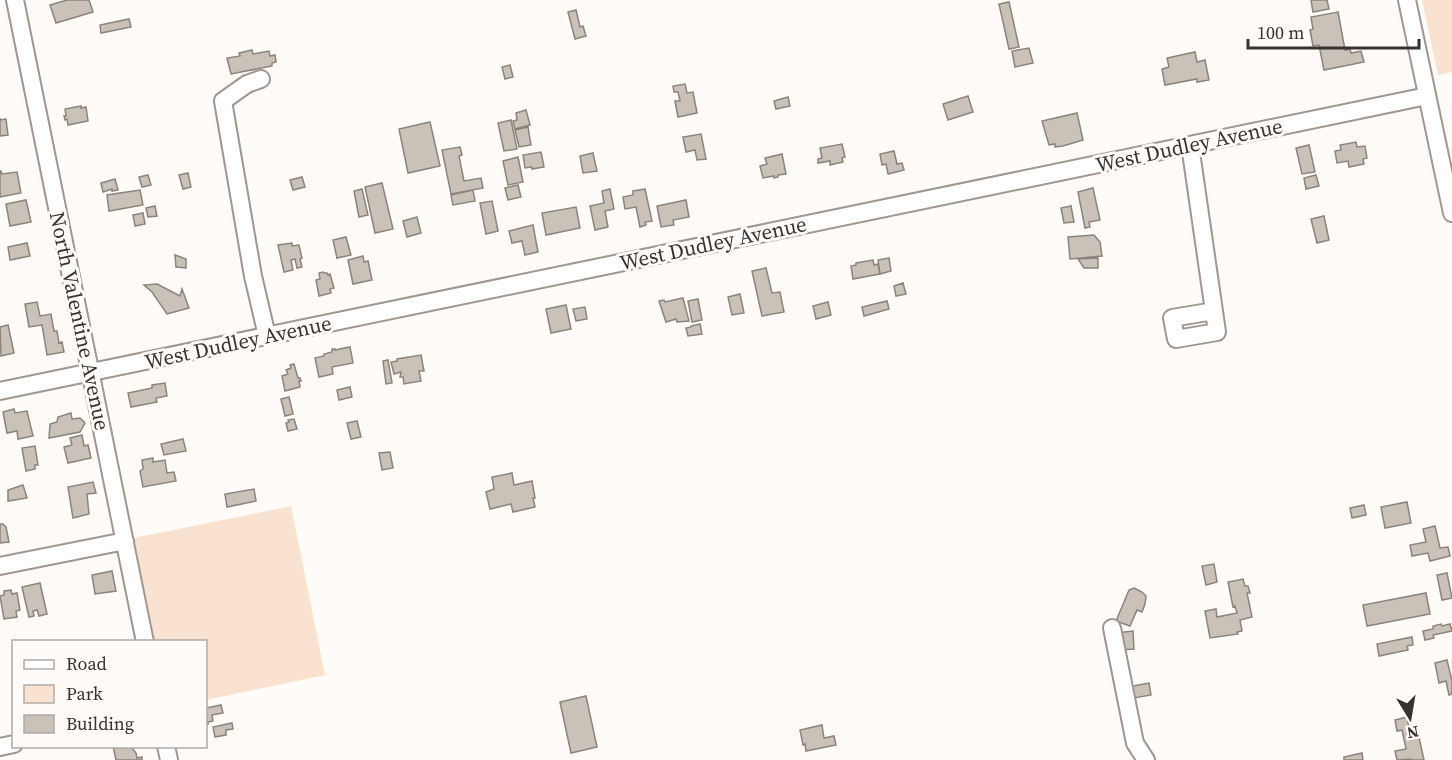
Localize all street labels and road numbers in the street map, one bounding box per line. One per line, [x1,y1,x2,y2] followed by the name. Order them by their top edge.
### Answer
[1093,111,1285,179] street label: West Dudley Avenue
[43,209,117,433] street label: North Valentine Avenue
[617,209,809,277] street label: West Dudley Avenue
[142,308,334,376] street label: West Dudley Avenue

